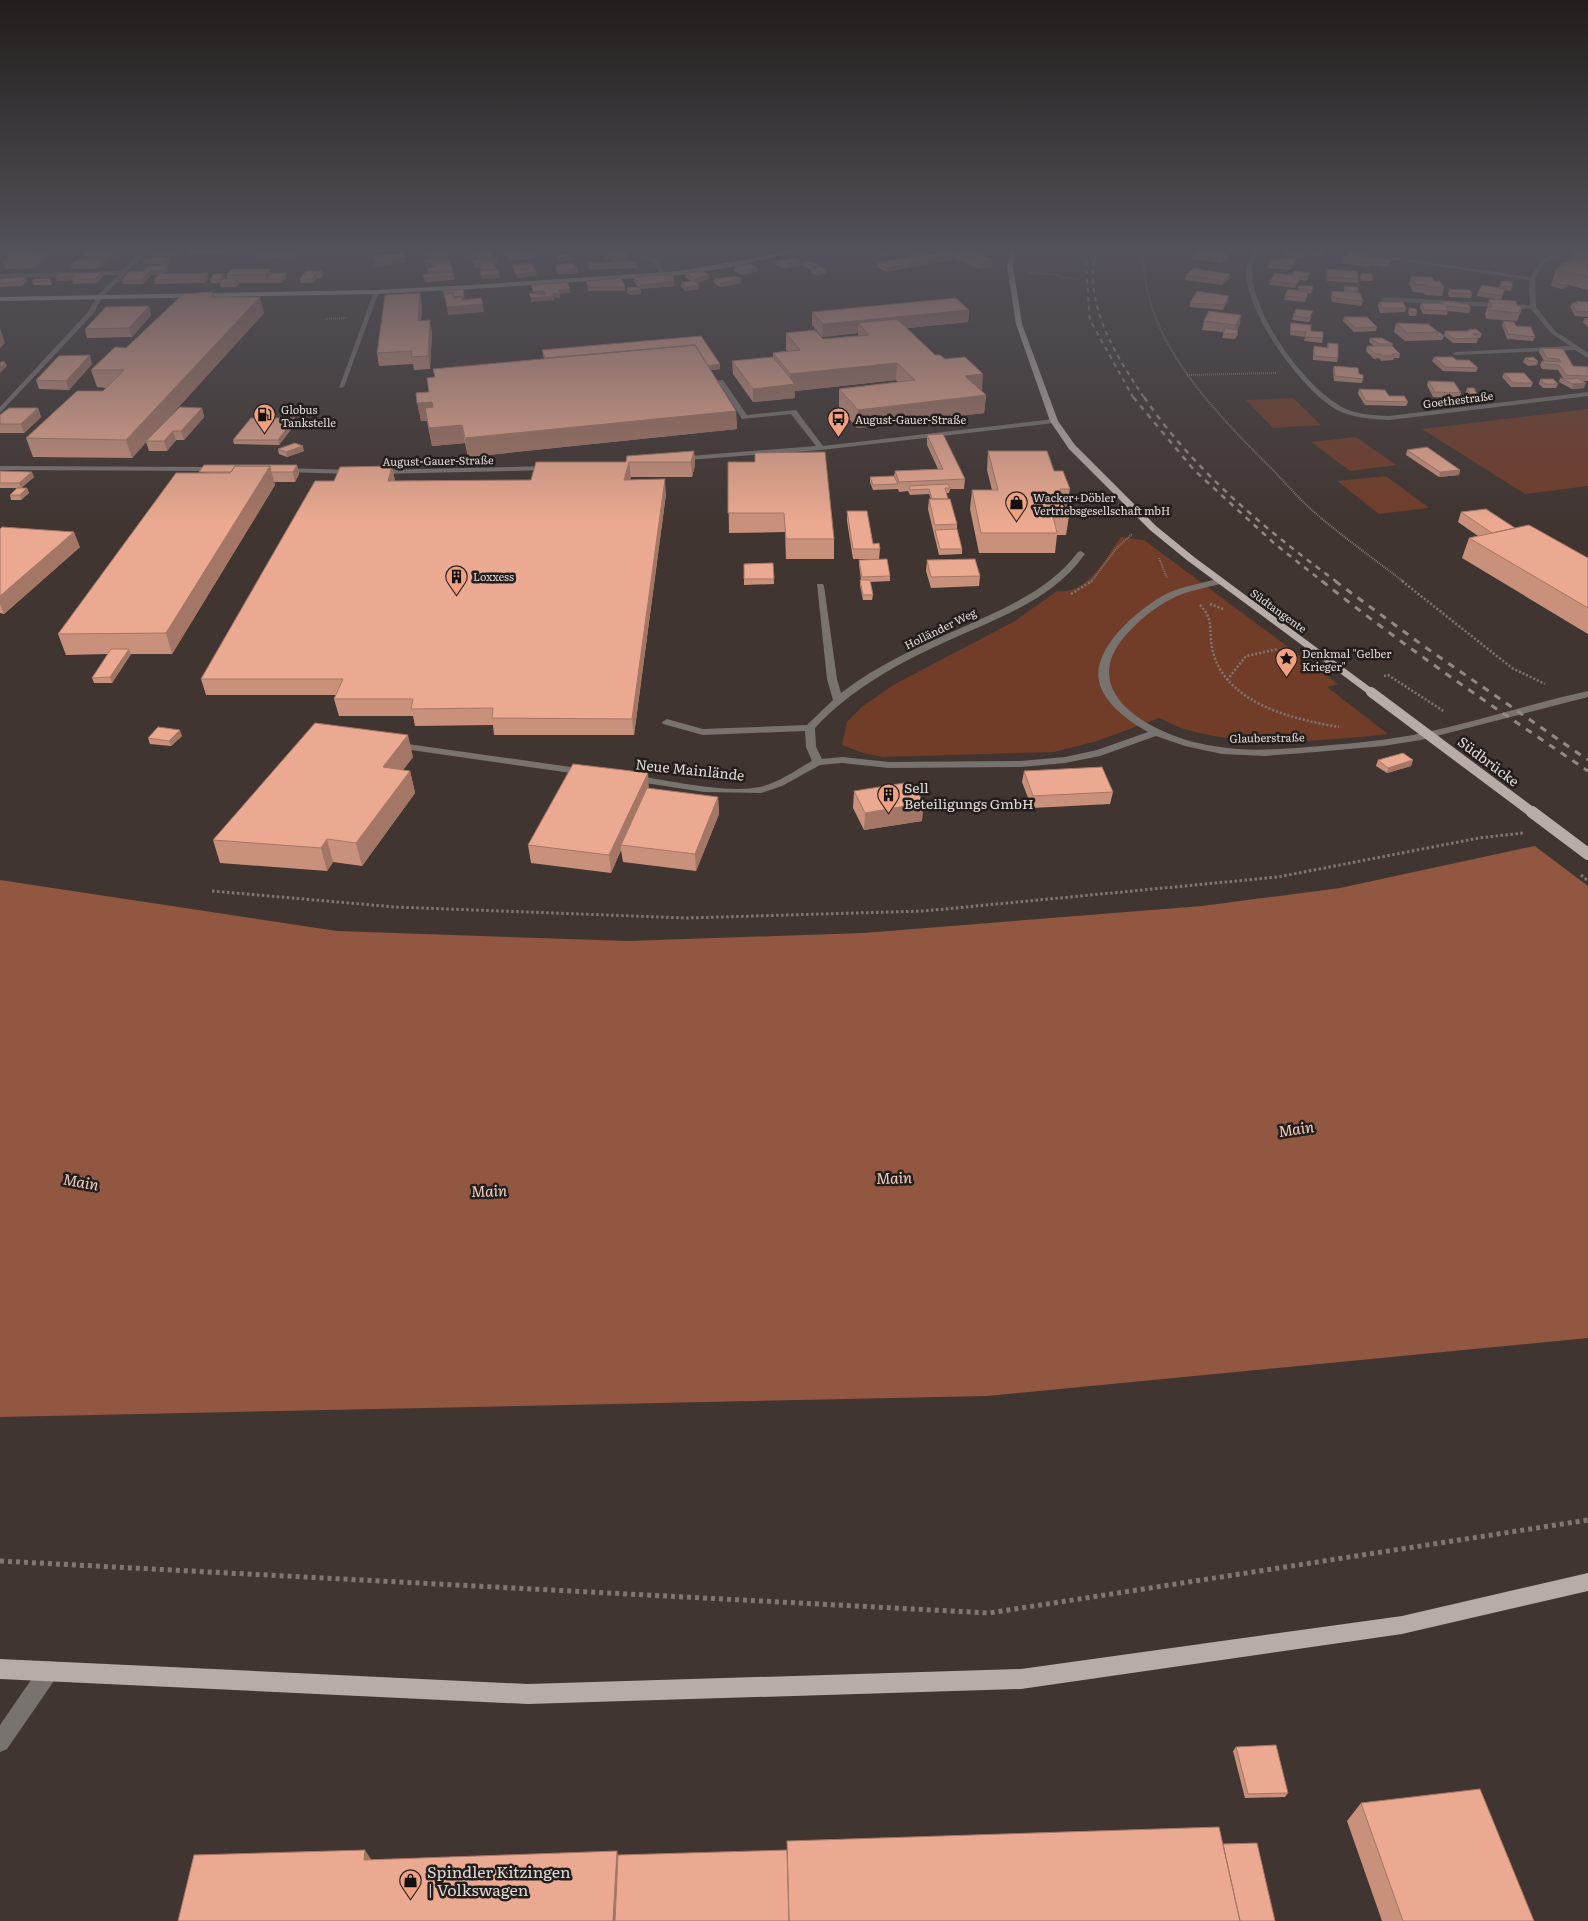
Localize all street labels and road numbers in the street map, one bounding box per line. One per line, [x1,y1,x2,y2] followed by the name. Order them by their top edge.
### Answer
[1422,387,1494,411] street label: Goethestraße
[382,451,494,469] street label: August-Gauer-Straße
[1248,584,1311,636] street label: Südtangente
[901,603,979,652] street label: Holländer Weg
[1229,728,1305,746] street label: Glauberstraße
[1454,731,1524,791] street label: Südbrücke
[635,753,745,785] street label: Neue Mainlände

